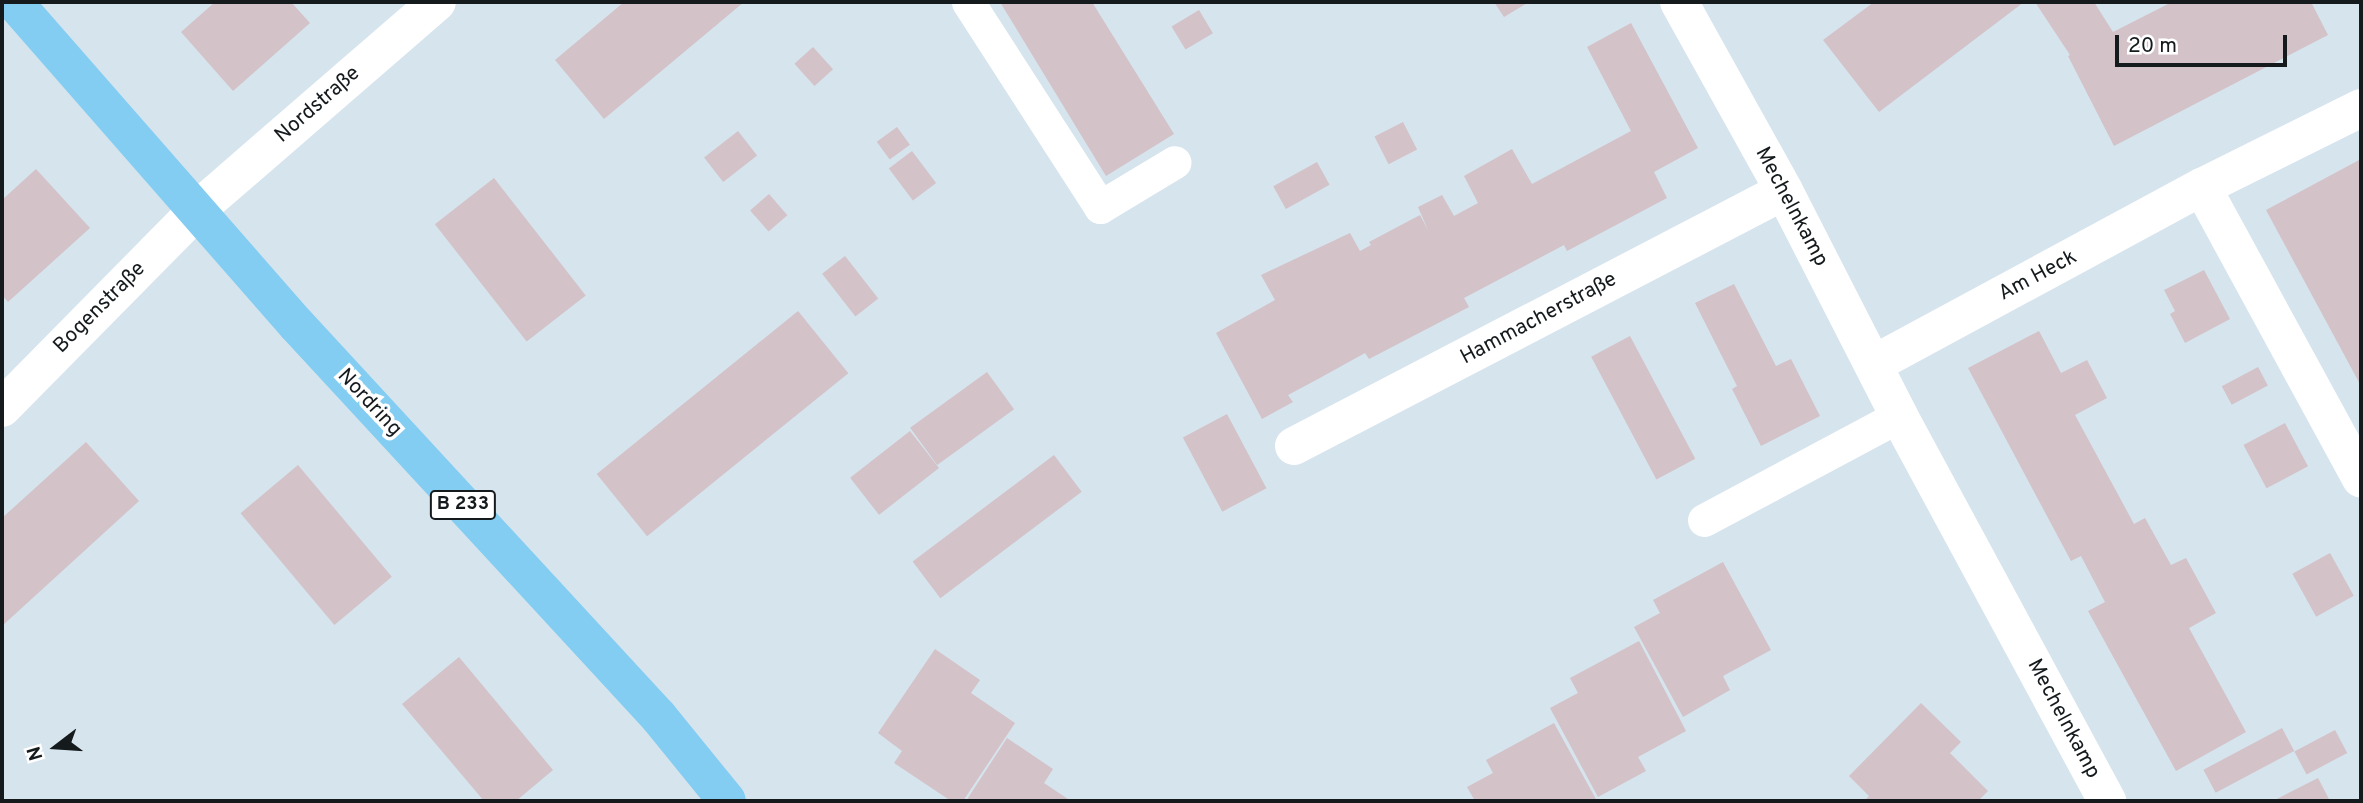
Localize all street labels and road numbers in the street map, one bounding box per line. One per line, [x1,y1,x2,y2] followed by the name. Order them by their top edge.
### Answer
[270,61,366,149] street label: Nordstraße
[1749,143,1833,271] street label: Mechelnkamp
[1995,245,2081,307] street label: Am Heck
[49,257,151,359] street label: Bogenstraße
[1457,267,1621,371] street label: Hammacherstraße
[331,364,407,442] street label: Nordring
[430,490,496,520] road number: B 233
[2021,655,2105,783] street label: Mechelnkamp

